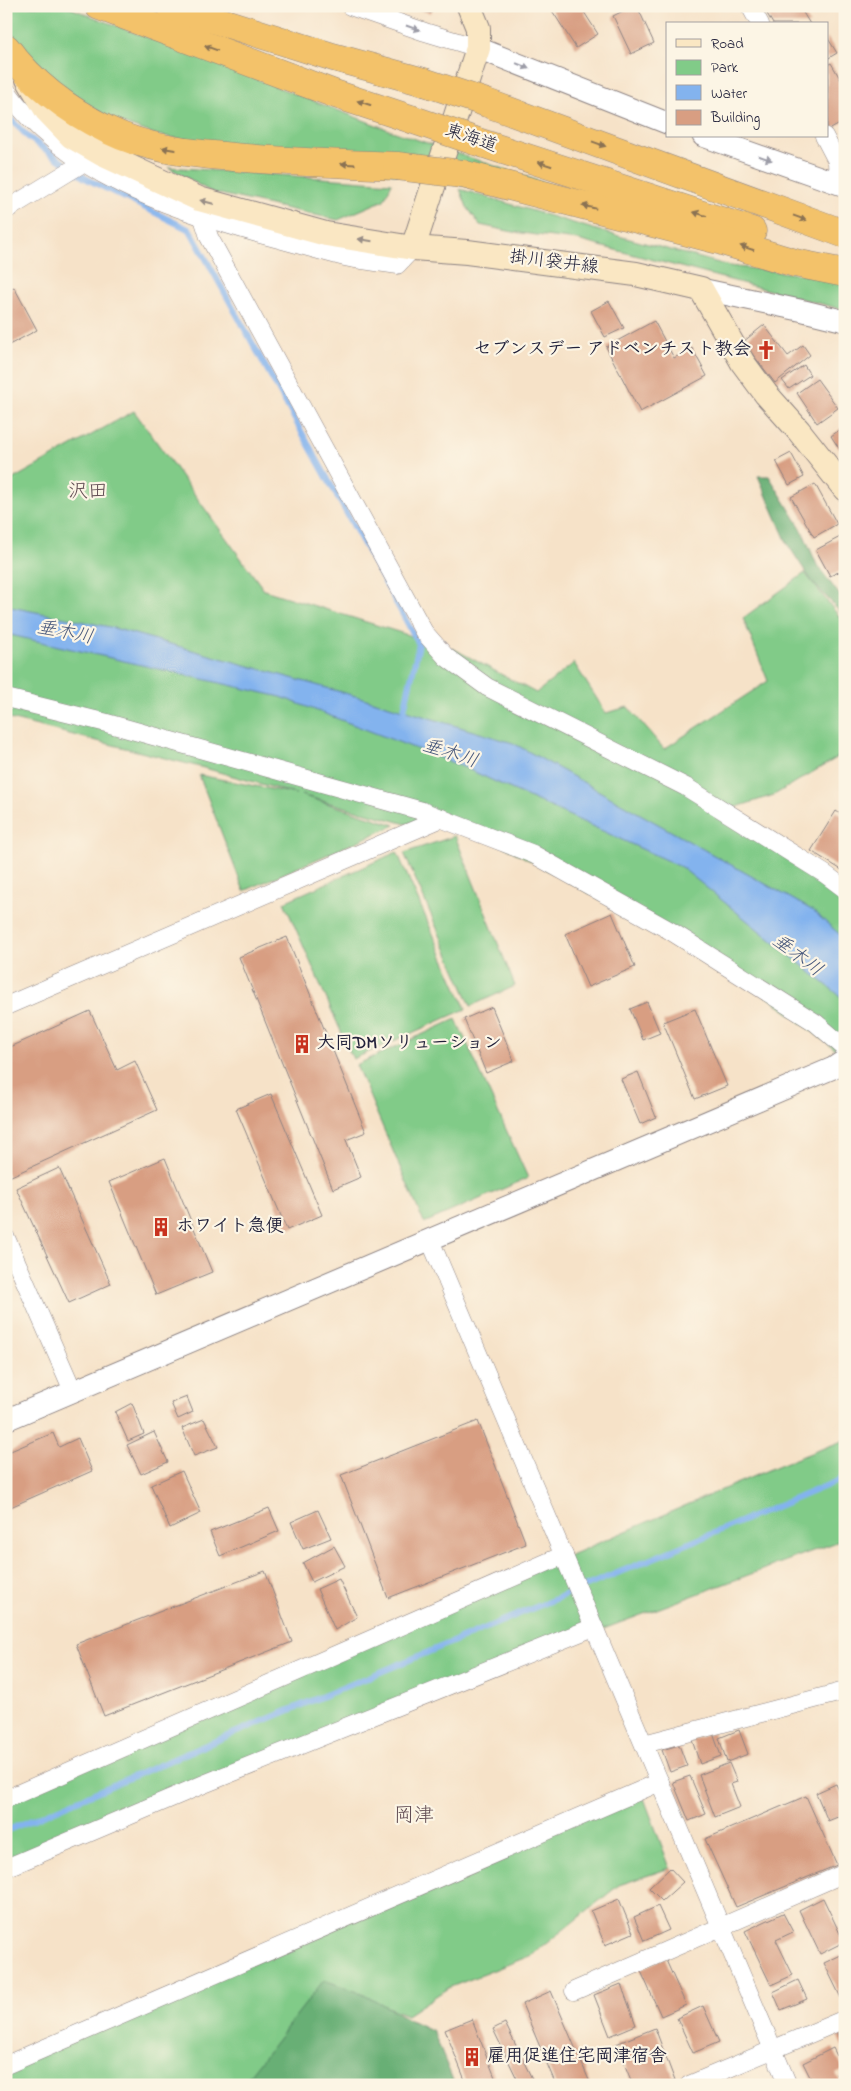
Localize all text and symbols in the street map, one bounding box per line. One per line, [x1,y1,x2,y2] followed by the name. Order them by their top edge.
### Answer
[666,22,828,138] legend
[405,25,420,32] one-way arrow
[711,33,744,55] text: Road
[204,44,219,51] one-way arrow
[711,57,739,79] text: Park
[516,62,531,70] one-way arrow
[711,83,747,105] text: Water
[357,99,372,107] one-way arrow
[710,107,760,130] text: Building
[441,118,501,160] street label: 東海道
[591,141,606,148] one-way arrow
[160,144,176,152] one-way arrow
[758,154,773,162] one-way arrow
[340,159,356,167] one-way arrow
[538,159,553,167] one-way arrow
[199,197,214,205] one-way arrow
[582,203,597,211] one-way arrow
[692,210,707,218] one-way arrow
[793,215,808,222] one-way arrow
[356,236,372,244] one-way arrow
[739,244,754,252] one-way arrow
[508,245,600,281] street label: 掛川袋井線
[474,337,751,363] place label: セブンスデー アドベンチスト教会
[755,339,777,361] church icon: セブンスデー アドベンチスト教会
[68,478,108,507] district label: 沢田
[34,614,96,652] water label: 垂木川
[419,732,481,776] water label: 垂木川
[766,928,828,984] water label: 垂木川
[317,1031,502,1057] place label: 大同DMソリューション
[291,1033,313,1055] building icon: 大同DMソリューション
[176,1214,284,1240] place label: ホワイト急便
[150,1216,172,1238] building icon: ホワイト急便
[394,1802,434,1831] district label: 岡津
[487,2044,667,2070] place label: 雇用促進住宅岡津宿舎
[461,2046,483,2068] building icon: 雇用促進住宅岡津宿舎

